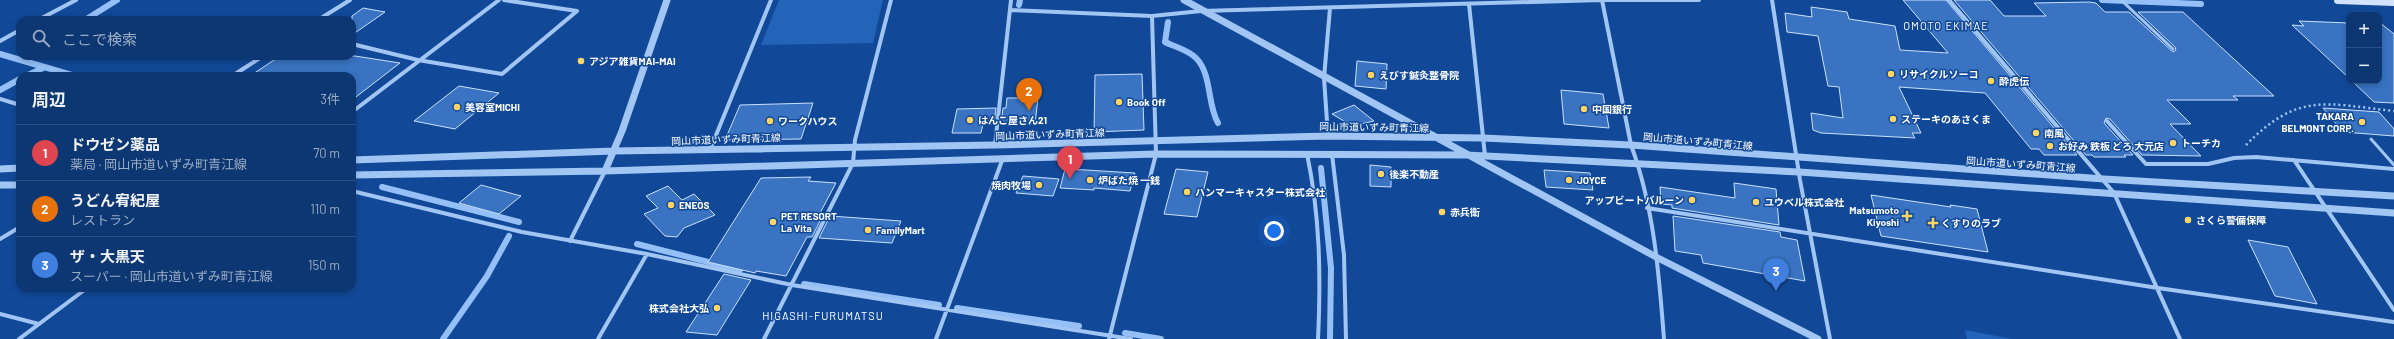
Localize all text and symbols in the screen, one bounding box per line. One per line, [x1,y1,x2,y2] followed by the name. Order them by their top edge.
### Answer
[2346,12,2382,84] map controls
[2346,12,2382,48] button: +
[16,16,356,60] search box
[1903,19,1989,32] district label: OMOTO EKIMAE
[30,27,52,49] icon: search
[62,30,137,48] text: ここで検索
[2346,48,2382,84] button: −
[589,55,676,67] place label: アジア雑貨MAI-MAI
[576,56,586,66] marker: アジア雑貨MAI-MAI
[1899,68,1979,80] place label: リサイクルソーコ
[1379,69,1459,81] place label: えびす鍼灸整骨院
[1886,69,1896,79] marker: リサイクルソーコ
[1366,70,1376,80] marker: えびす鍼灸整骨院
[1999,75,2029,87] place label: 酔虎伝
[1986,76,1996,86] marker: 酔虎伝
[1016,78,1042,111] pin: 2
[32,89,66,109] text: 周辺
[320,91,340,107] text: 3件
[1127,96,1166,108] place label: Book Off
[1114,97,1124,107] marker: Book Off
[465,101,520,113] place label: 美容室MICHI
[452,102,462,112] marker: 美容室MICHI
[1592,103,1632,115] place label: 中国銀行
[1579,104,1589,114] marker: 中国銀行
[2281,110,2354,134] place label: TAKARA BELMONT CORP.
[1901,113,1991,125] place label: ステーキのあさくま
[978,114,1047,126] place label: はんこ屋さん21
[1888,114,1898,124] marker: ステーキのあさくま
[778,115,838,127] place label: ワークハウス
[965,115,975,125] marker: はんこ屋さん21
[765,116,775,126] marker: ワークハウス
[2357,117,2367,127] marker: TAKARA BELMONT CORP.
[1319,120,1429,134] street label: 岡山市道いずみ町青江線
[995,126,1105,142] street label: 岡山市道いずみ町青江線
[2044,127,2064,139] place label: 南風
[2031,128,2041,138] marker: 南風
[1643,130,1753,152] street label: 岡山市道いずみ町青江線
[671,131,781,147] street label: 岡山市道いずみ町青江線
[70,135,160,153] text: ドウゼン薬品
[2181,137,2221,149] place label: トーチカ
[2168,138,2178,148] marker: トーチカ
[2058,140,2164,152] place label: お好み 鉄板 どろ 大元店
[2045,141,2055,151] marker: お好み 鉄板 どろ 大元店
[43,145,47,161] text: 1
[313,145,340,161] text: 70 m
[1057,146,1083,179] pin: 1
[1966,154,2076,174] street label: 岡山市道いずみ町青江線
[70,156,247,172] text: 薬局 · 岡山市道いずみ町青江線
[1389,168,1439,180] place label: 後楽不動産
[1376,169,1386,179] marker: 後楽不動産
[1098,174,1160,186] place label: 炉ばた焼 一銭
[1577,174,1607,186] place label: JOYCE
[1085,175,1095,185] marker: 炉ばた焼 一銭
[1564,175,1574,185] marker: JOYCE
[991,179,1031,191] place label: 焼肉牧場
[1034,180,1044,190] marker: 焼肉牧場
[1195,186,1326,198] place label: ハンマーキャスター株式会社
[1182,187,1192,197] marker: ハンマーキャスター株式会社
[70,191,160,209] text: うどん宥紀屋
[1585,194,1684,206] place label: アップビートバルーン
[1687,195,1697,205] marker: アップビートバルーン
[1764,196,1845,208] place label: ユウベル株式会社
[1751,197,1761,207] marker: ユウベル株式会社
[679,199,709,211] place label: ENEOS
[666,200,676,210] marker: ENEOS
[41,201,49,217] text: 2
[310,201,340,217] text: 110 m
[1849,204,1899,228] place label: Matsumoto Kiyoshi
[1450,206,1480,218] place label: 赤兵衛
[1437,207,1447,217] marker: 赤兵衛
[781,210,837,234] place label: PET RESORT La Vita
[1902,211,1912,221] marker: Matsumoto Kiyoshi
[70,212,135,228] text: レストラン
[2196,214,2266,226] place label: さくら警備保障
[2183,215,2193,225] marker: さくら警備保障
[768,217,778,227] marker: PET RESORT La Vita
[1941,217,2001,229] place label: くすりのラブ
[1928,218,1938,228] marker: くすりのラブ
[1264,221,1284,241] your location
[876,224,925,236] place label: FamilyMart
[863,225,873,235] marker: FamilyMart
[70,247,145,265] text: ザ・大黒天
[41,257,49,273] text: 3
[308,257,340,273] text: 150 m
[1763,258,1789,291] pin: 3
[70,268,273,284] text: スーパー · 岡山市道いずみ町青江線
[649,302,709,314] place label: 株式会社大弘
[712,303,722,313] marker: 株式会社大弘
[762,309,884,322] district label: HIGASHI-FURUMATSU

